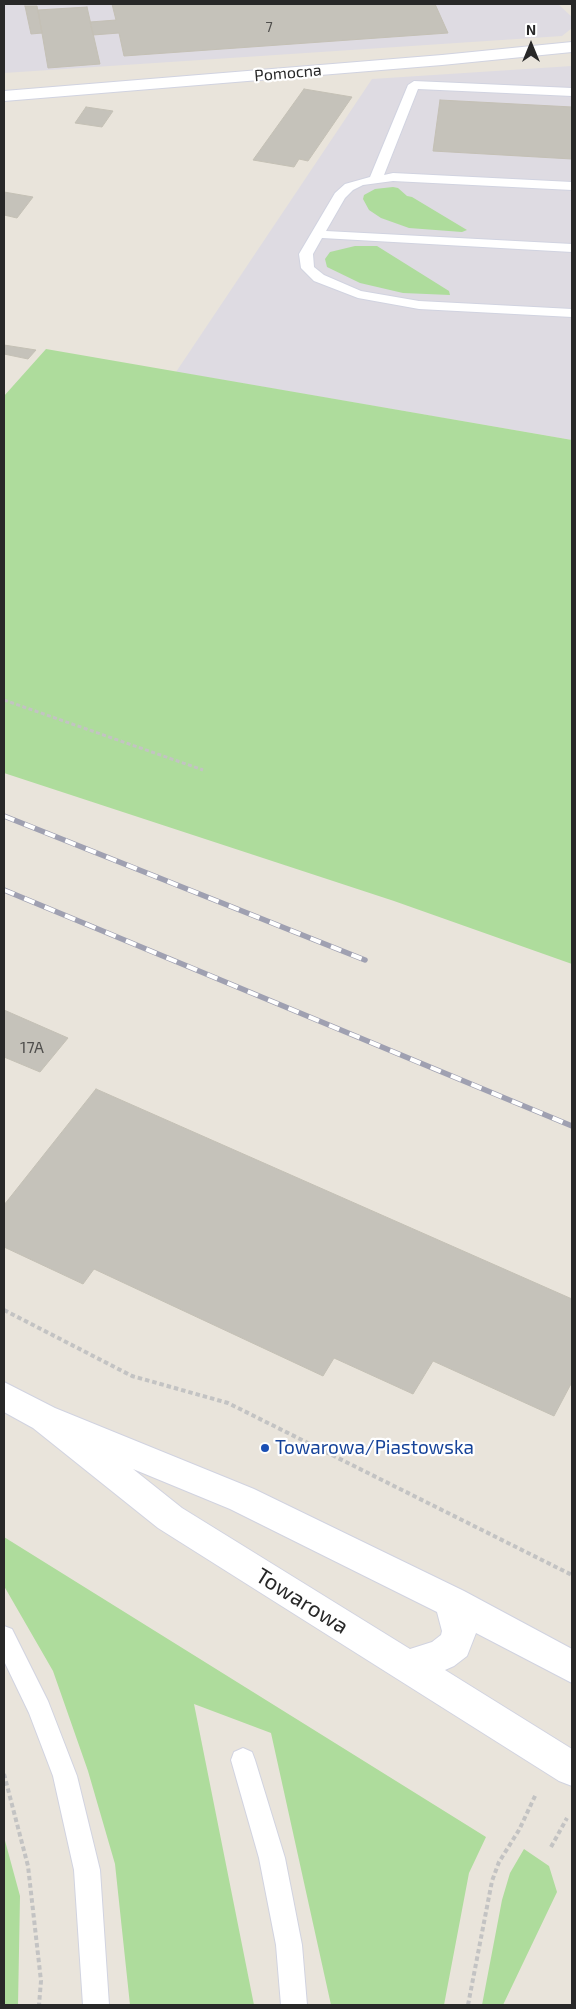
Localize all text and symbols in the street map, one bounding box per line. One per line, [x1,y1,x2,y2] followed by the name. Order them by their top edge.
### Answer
[265,19,273,35] house number: 7
[506,20,556,70] north arrow
[526,21,536,38] text: N
[254,60,322,86] street label: Pomocna
[20,1038,44,1058] house number: 17A
[275,1437,474,1459] place label: Towarowa/Piastowska
[259,1442,271,1454] marker: Towarowa/Piastowska
[251,1562,353,1640] street label: Towarowa

